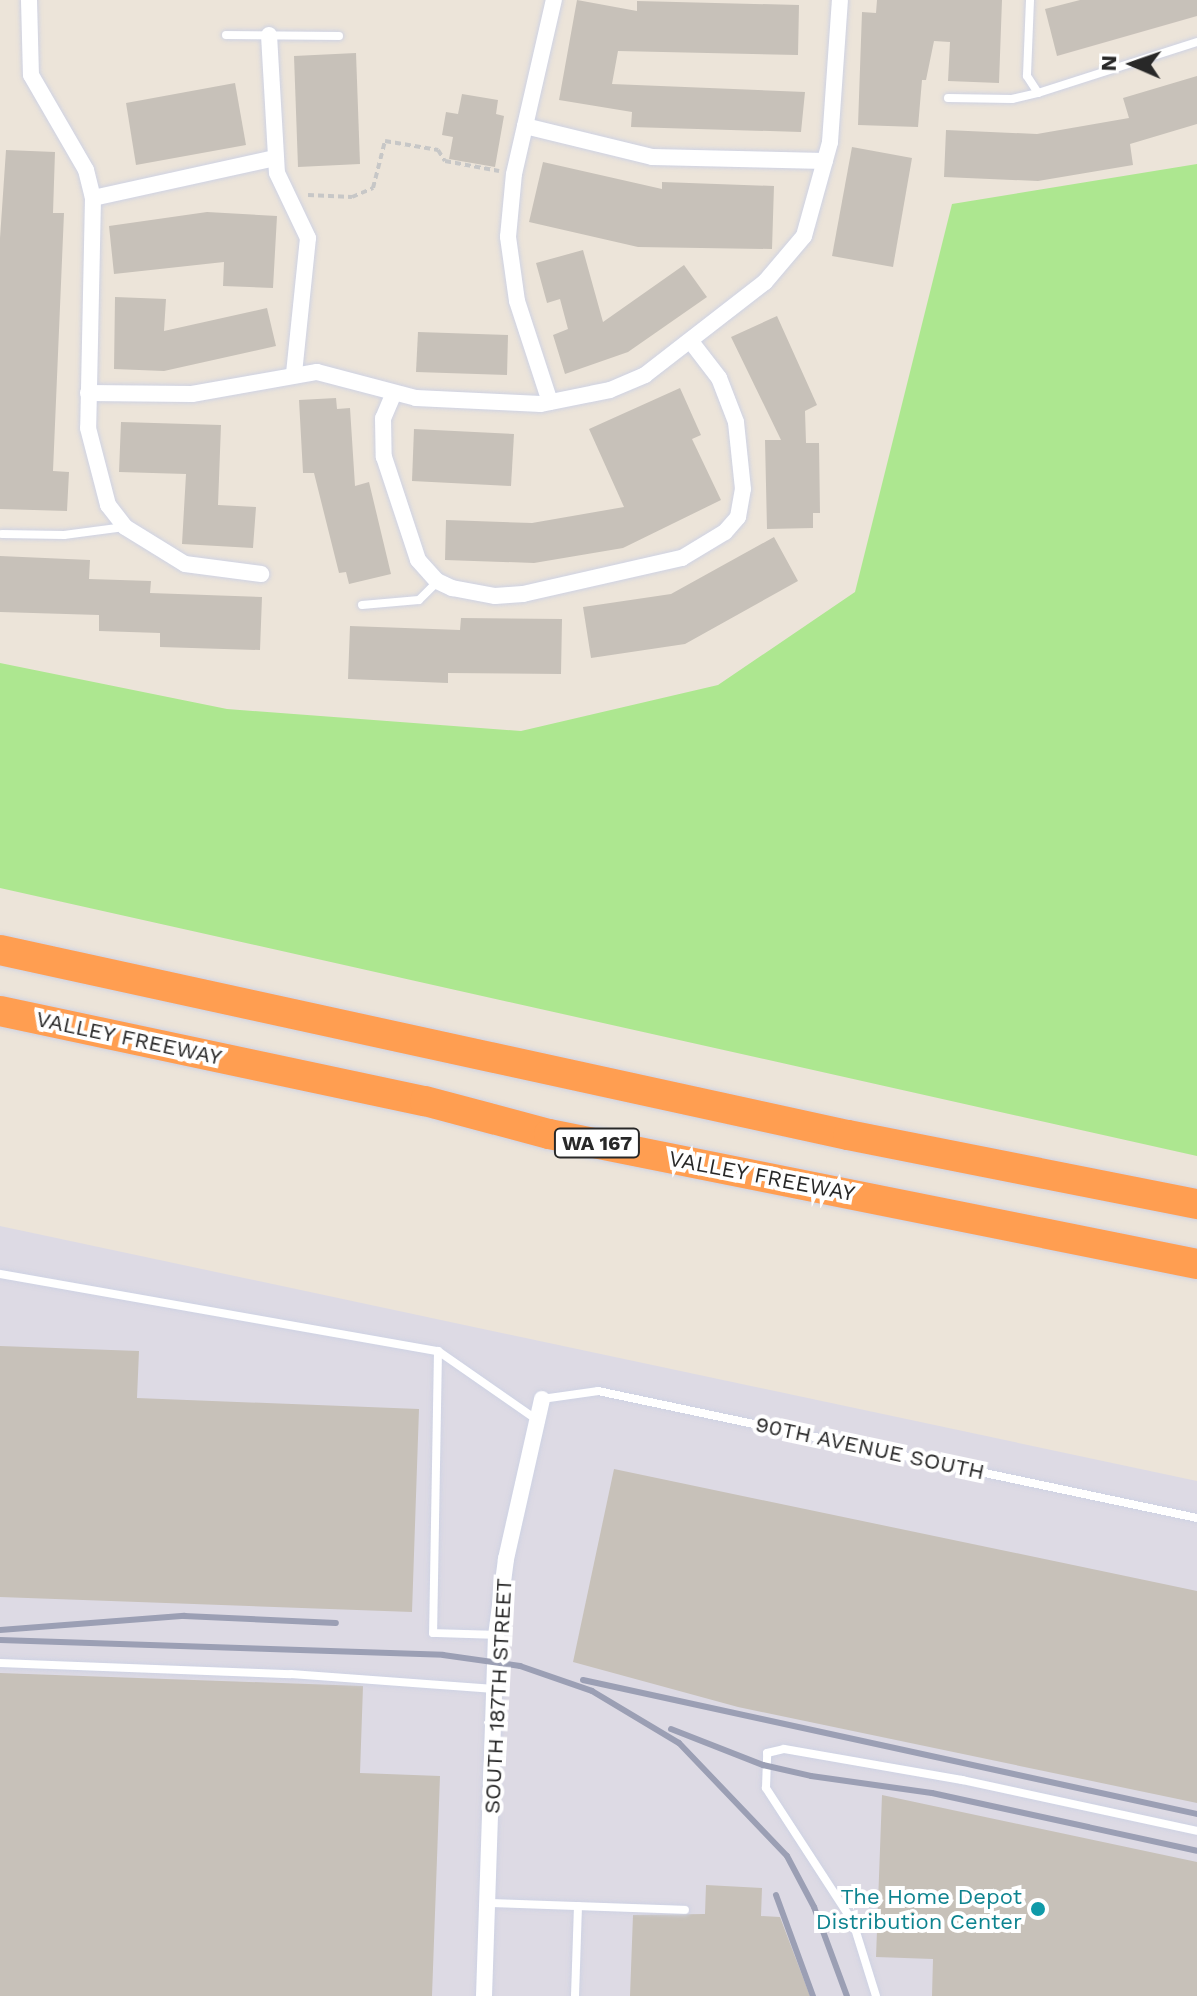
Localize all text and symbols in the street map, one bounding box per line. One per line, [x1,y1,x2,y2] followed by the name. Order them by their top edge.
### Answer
[1093,24,1173,104] north arrow
[1096,55,1121,72] text: N
[33,1005,225,1071] street label: VALLEY FREEWAY
[553,1127,641,1159] road number: WA 167
[666,1145,858,1207] street label: VALLEY FREEWAY
[753,1411,987,1485] street label: 90TH AVENUE SOUTH
[479,1577,517,1815] street label: SOUTH 187TH STREET
[816,1883,1022,1934] place label: The Home Depot Distribution Center
[1029,1900,1047,1918] marker: The Home Depot Distribution Center

